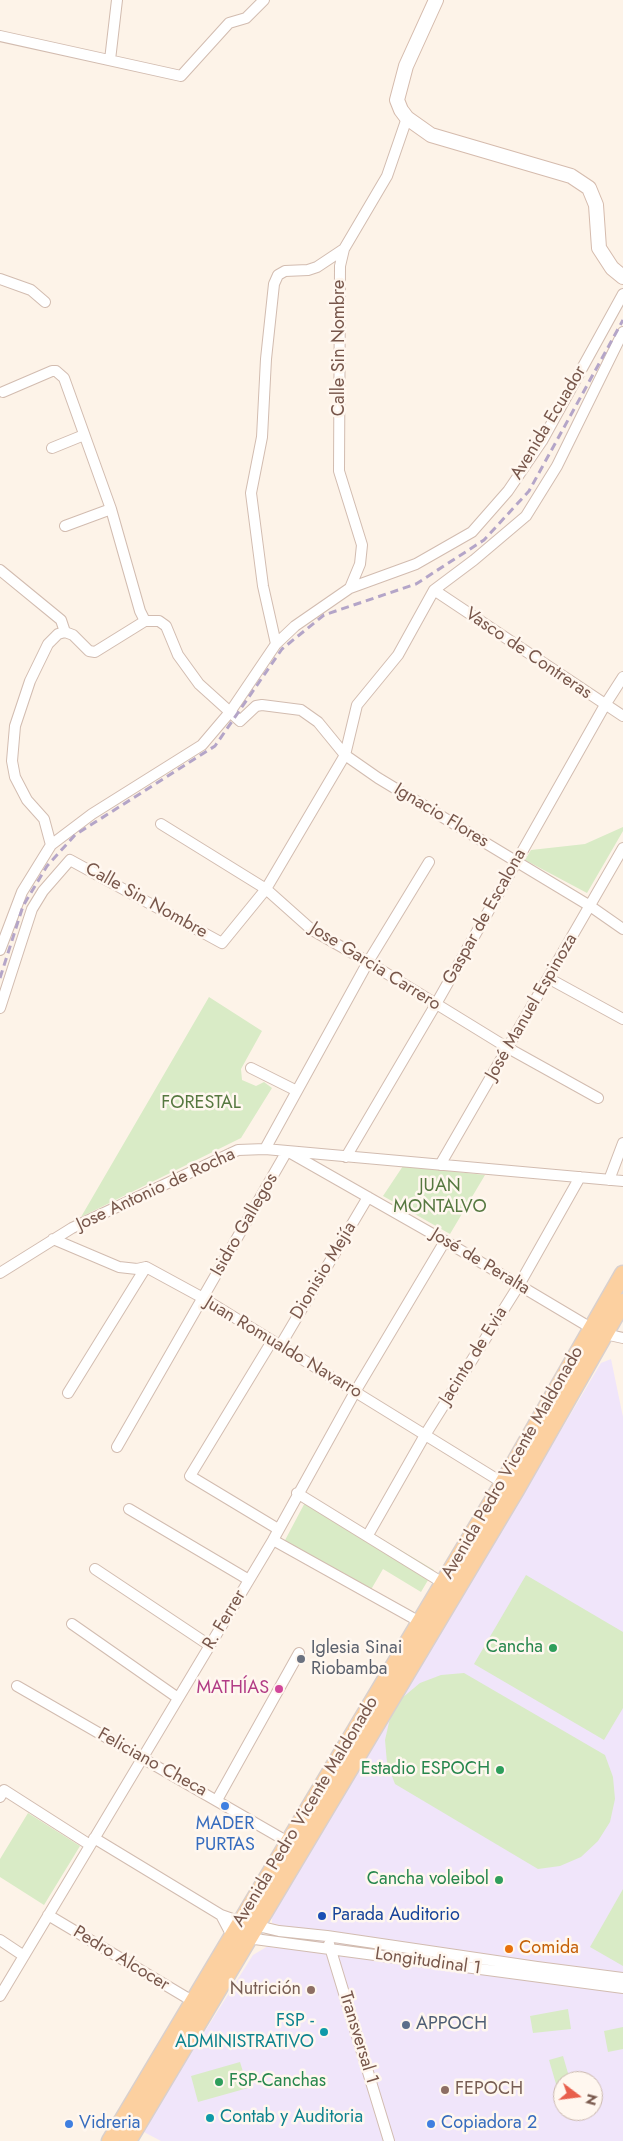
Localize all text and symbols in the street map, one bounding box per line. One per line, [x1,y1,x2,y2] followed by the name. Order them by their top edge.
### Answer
[329,280,351,416] street label: Calle Sin Nombre
[506,362,592,484] street label: Avenida Ecuador
[461,604,595,704] street label: Vasco de Contreras
[390,779,492,853] street label: Ignacio Flores
[439,845,531,989] street label: Gaspar de Escalona
[81,858,211,944] street label: Calle Sin Nombre
[306,918,444,1016] street label: Jose Garcia Carrero
[481,930,583,1084] street label: José Manuel Espinoza
[161,1093,241,1115] park label: FORESTAL
[73,1144,239,1236] street label: Jose Antonio de Rocha
[207,1170,283,1280] street label: Isidro Gallegos
[393,1176,487,1218] park label: JUAN MONTALVO
[286,1218,362,1324] street label: Dionisio Mejía
[427,1224,533,1300] street label: José de Peralta
[200,1292,366,1404] street label: Juan Romualdo Navarro
[435,1303,513,1409] street label: Jacinto de Evia
[437,1343,589,1583] street label: Avenida Pedro Vicente Maldonado
[199,1586,251,1654] street label: R. Ferrer
[486,1637,543,1659] place label: Cancha
[311,1638,402,1680] place label: Iglesia Sinai Riobamba
[547,1642,559,1654] marker: Cancha
[295,1653,307,1665] marker: Iglesia Sinai Riobamba
[196,1678,269,1700] place label: MATHÍAS
[273,1683,285,1695] marker: MATHÍAS
[229,1693,383,1931] street label: Avenida Pedro Vicente Maldonado
[94,1724,210,1802] street label: Feliciano Checa
[361,1759,490,1781] place label: Estadio ESPOCH
[494,1764,506,1776] marker: Estadio ESPOCH
[219,1800,231,1812] marker: MADER PURTAS
[195,1814,255,1856] place label: MADER PURTAS
[367,1869,489,1891] place label: Cancha voleibol
[493,1874,505,1886] marker: Cancha voleibol
[332,1905,460,1927] place label: Parada Auditorio
[316,1910,328,1922] marker: Parada Auditorio
[69,1922,173,1996] street label: Pedro Alcocer
[519,1938,579,1960] place label: Comida
[503,1943,515,1955] marker: Comida
[374,1944,482,1980] street label: Longitudinal 1
[230,1979,301,2001] place label: Nutrición
[305,1984,317,1996] marker: Nutrición
[334,1989,382,2087] street label: Transversal 1
[175,2011,314,2054] place label: FSP - ADMINISTRATIVO
[416,2014,487,2036] place label: APPOCH
[400,2019,412,2031] marker: APPOCH
[318,2026,330,2038] marker: FSP - ADMINISTRATIVO
[229,2071,326,2093] place label: FSP-Canchas
[553,2071,603,2121] north arrow
[213,2076,225,2088] marker: FSP-Canchas
[455,2079,523,2101] place label: FEPOCH
[439,2084,451,2096] marker: FEPOCH
[580,2092,603,2108] text: N
[220,2107,363,2129] place label: Contab y Auditoria
[204,2112,216,2124] marker: Contab y Auditoria
[79,2113,141,2135] place label: Vidreria
[441,2113,537,2135] place label: Copiadora 2
[63,2118,75,2130] marker: Vidreria
[425,2118,437,2130] marker: Copiadora 2

